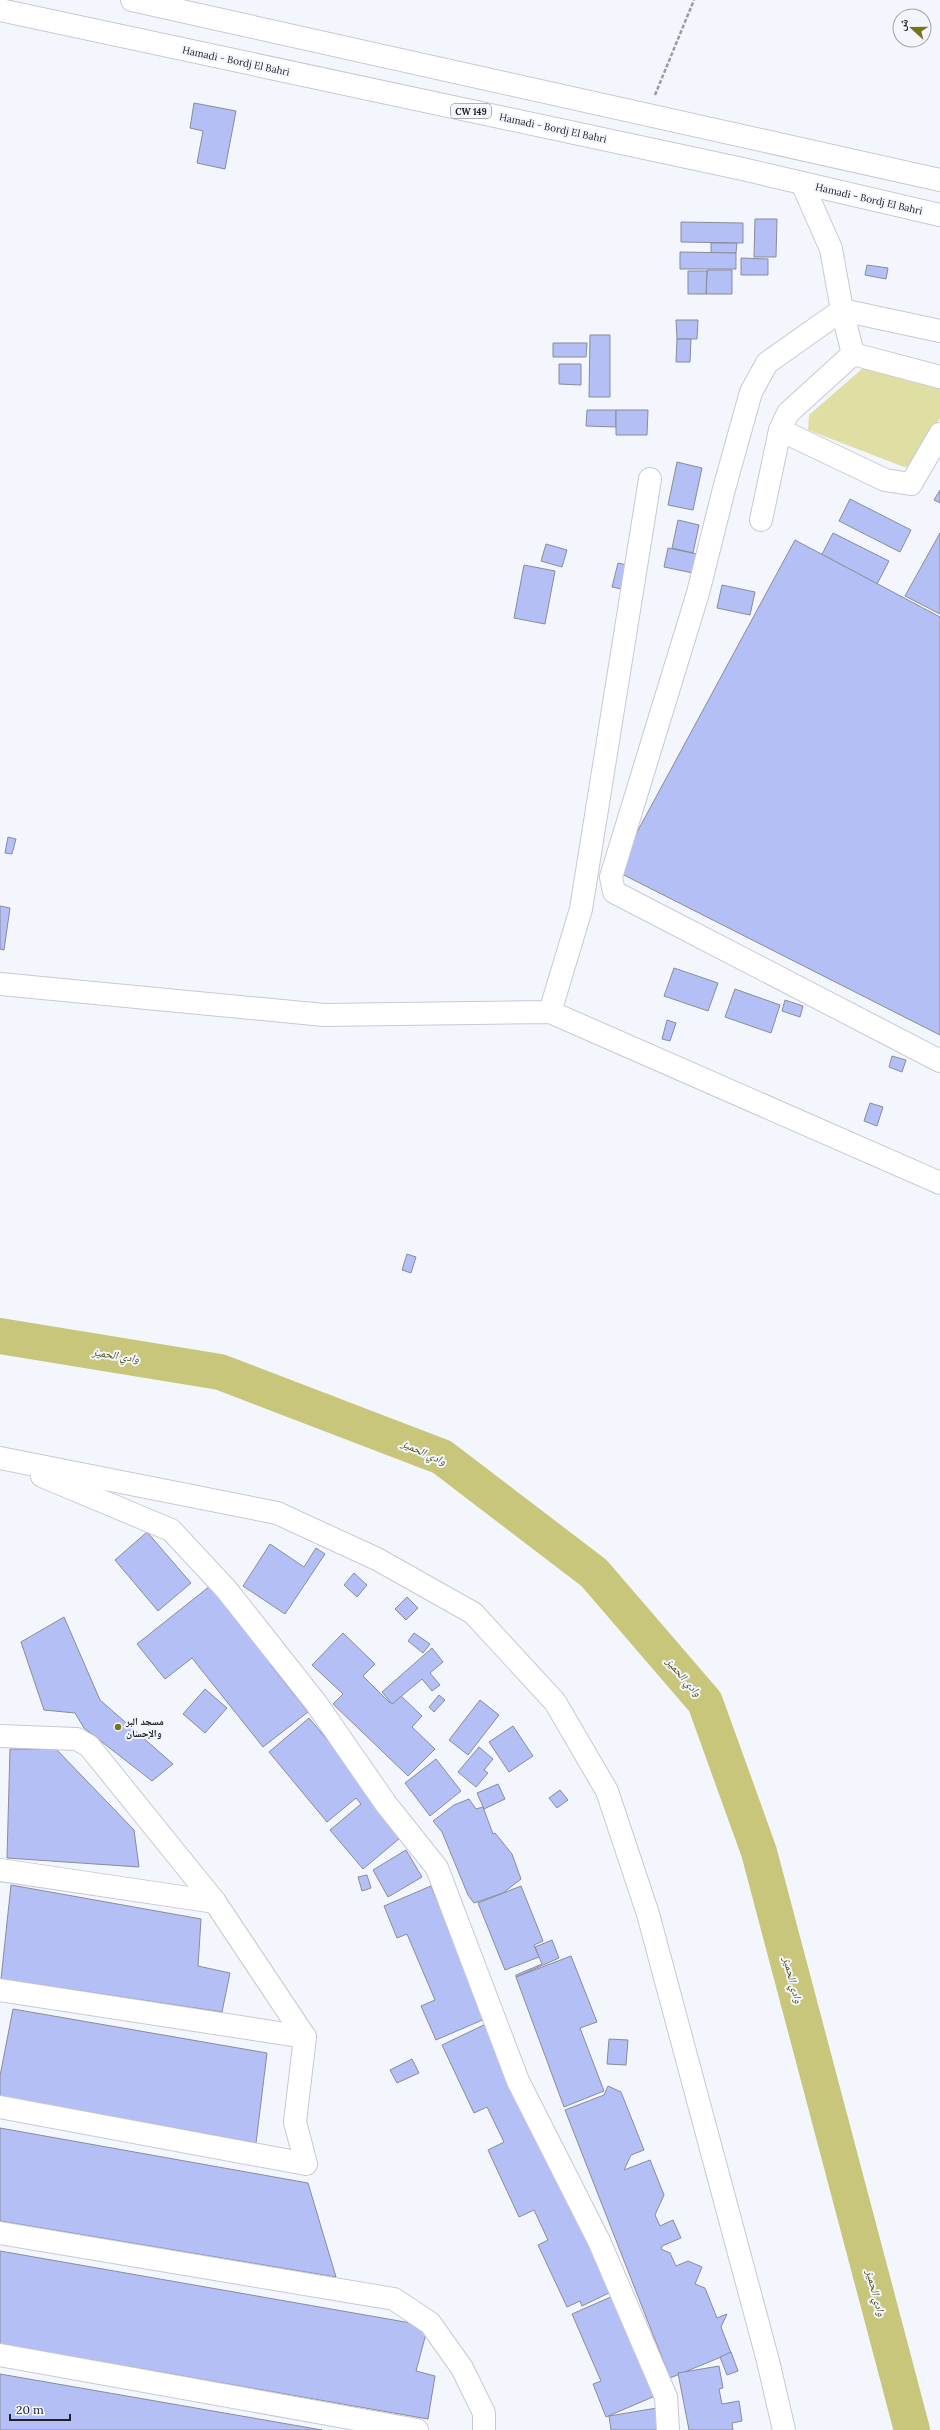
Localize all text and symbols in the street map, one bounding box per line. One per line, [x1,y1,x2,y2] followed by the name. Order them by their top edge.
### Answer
[892,8,932,48] north arrow
[894,16,912,33] text: ش
[181,43,291,79] street label: Hamadi - Bordj El Bahri
[451,104,491,118] road number: CW 149
[498,110,608,146] street label: Hamadi - Bordj El Bahri
[814,180,924,218] street label: Hamadi - Bordj El Bahri
[90,1344,140,1367] water label: وادي الحميز
[398,1436,448,1470] water label: وادي الحميز
[661,1654,705,1701] water label: وادي الحميز
[125,1715,164,1740] place label: مسجد البر والإحسان
[113,1722,123,1732] marker: مسجد البر والإحسان
[778,1954,806,2005] water label: وادي الحميز
[861,2267,889,2318] water label: وادي الحميز
[10,2396,70,2422] scale bar
[16,2402,44,2417] text: 20 m

